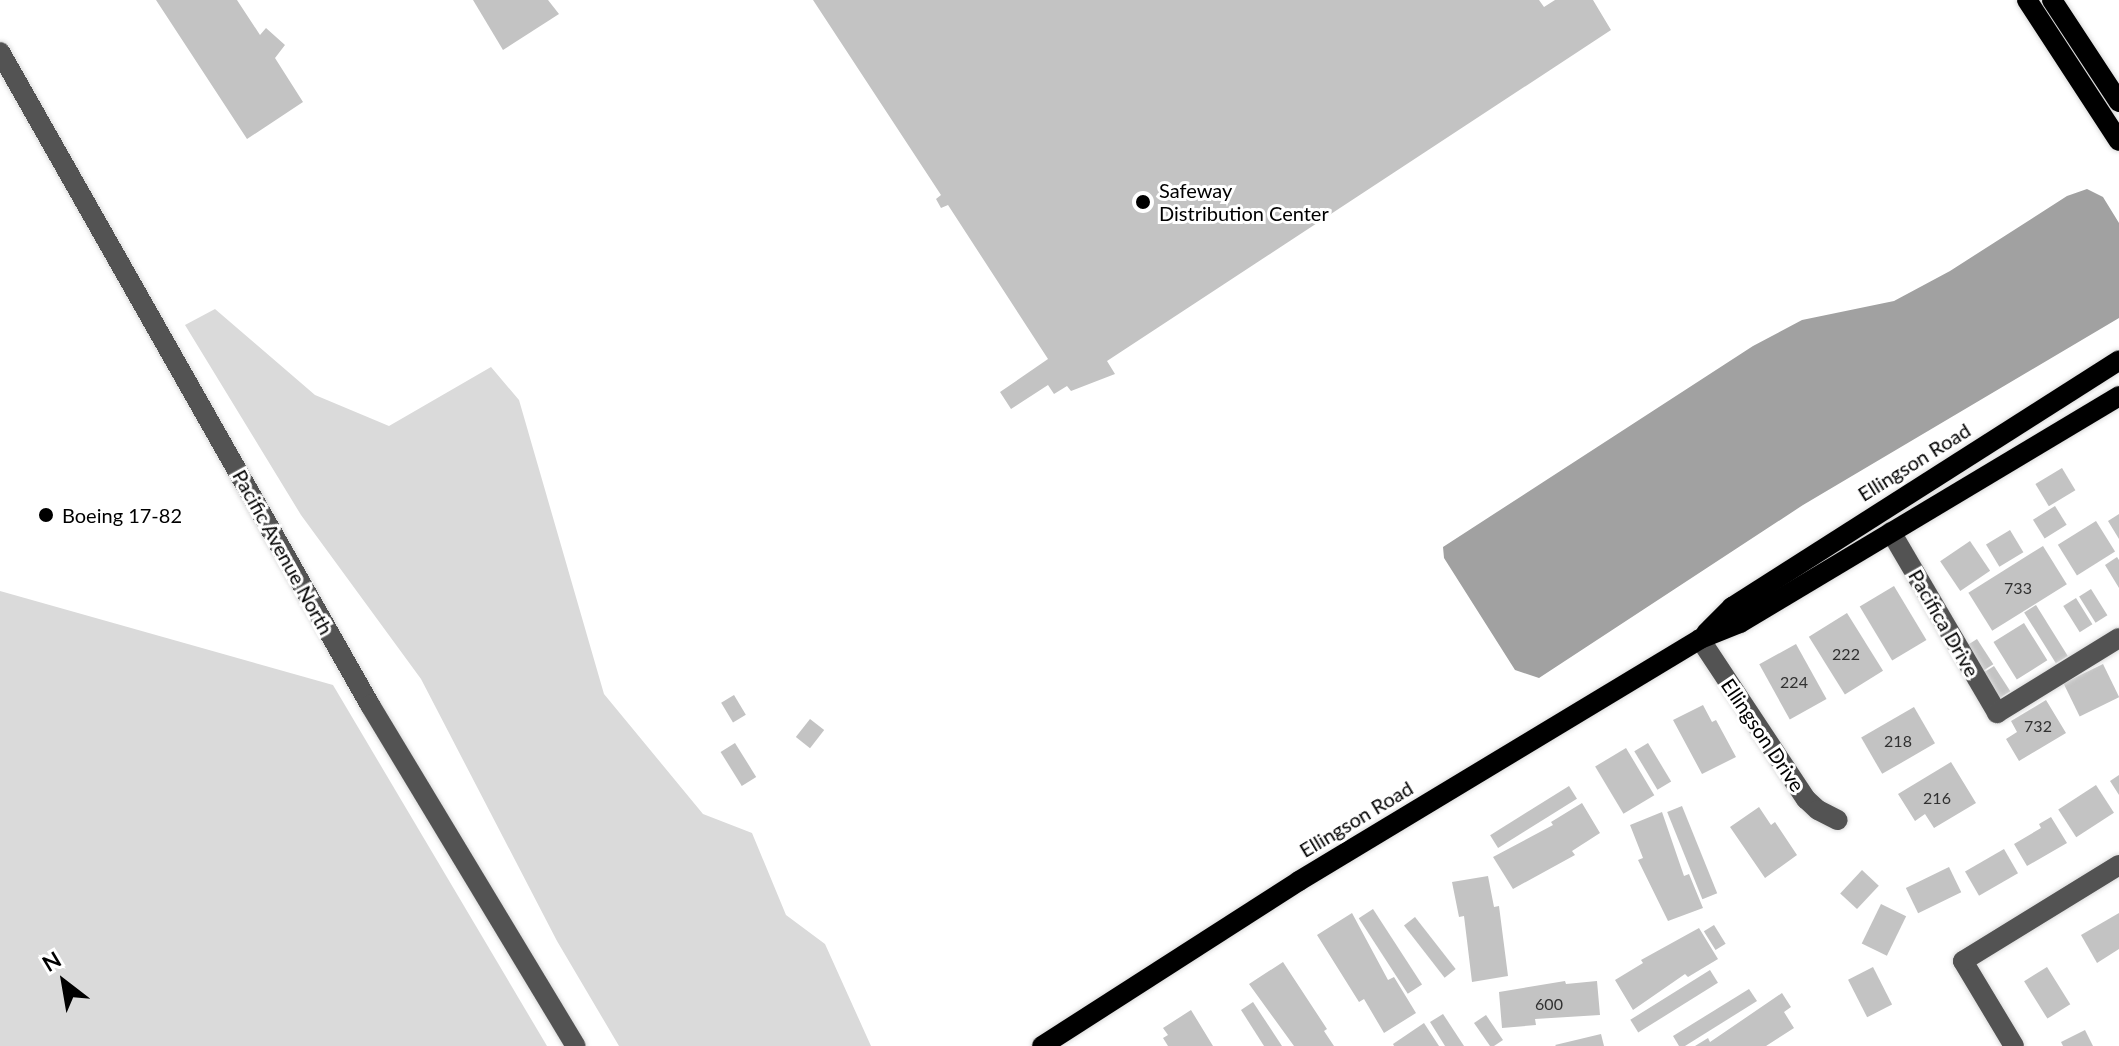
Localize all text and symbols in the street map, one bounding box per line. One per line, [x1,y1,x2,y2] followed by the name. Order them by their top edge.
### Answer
[1159,178,1329,225] place label: Safeway Distribution Center
[1134,193,1152,211] marker: Safeway Distribution Center
[1853,418,1975,506] street label: Ellingson Road
[228,465,338,639] street label: Pacific Avenue North
[62,503,182,527] place label: Boeing 17-82
[37,506,55,524] marker: Boeing 17-82
[1904,565,1984,681] street label: Pacifica Drive
[2004,578,2032,598] house number: 733
[1832,644,1860,664] house number: 222
[1780,672,1808,692] house number: 224
[1716,674,1810,796] street label: Ellingson Drive
[2024,716,2052,736] house number: 732
[1884,731,1912,751] house number: 218
[1295,776,1417,862] street label: Ellingson Road
[1923,788,1951,808] house number: 216
[24,942,104,1022] north arrow
[37,945,66,977] text: N
[1535,994,1563,1014] house number: 600

